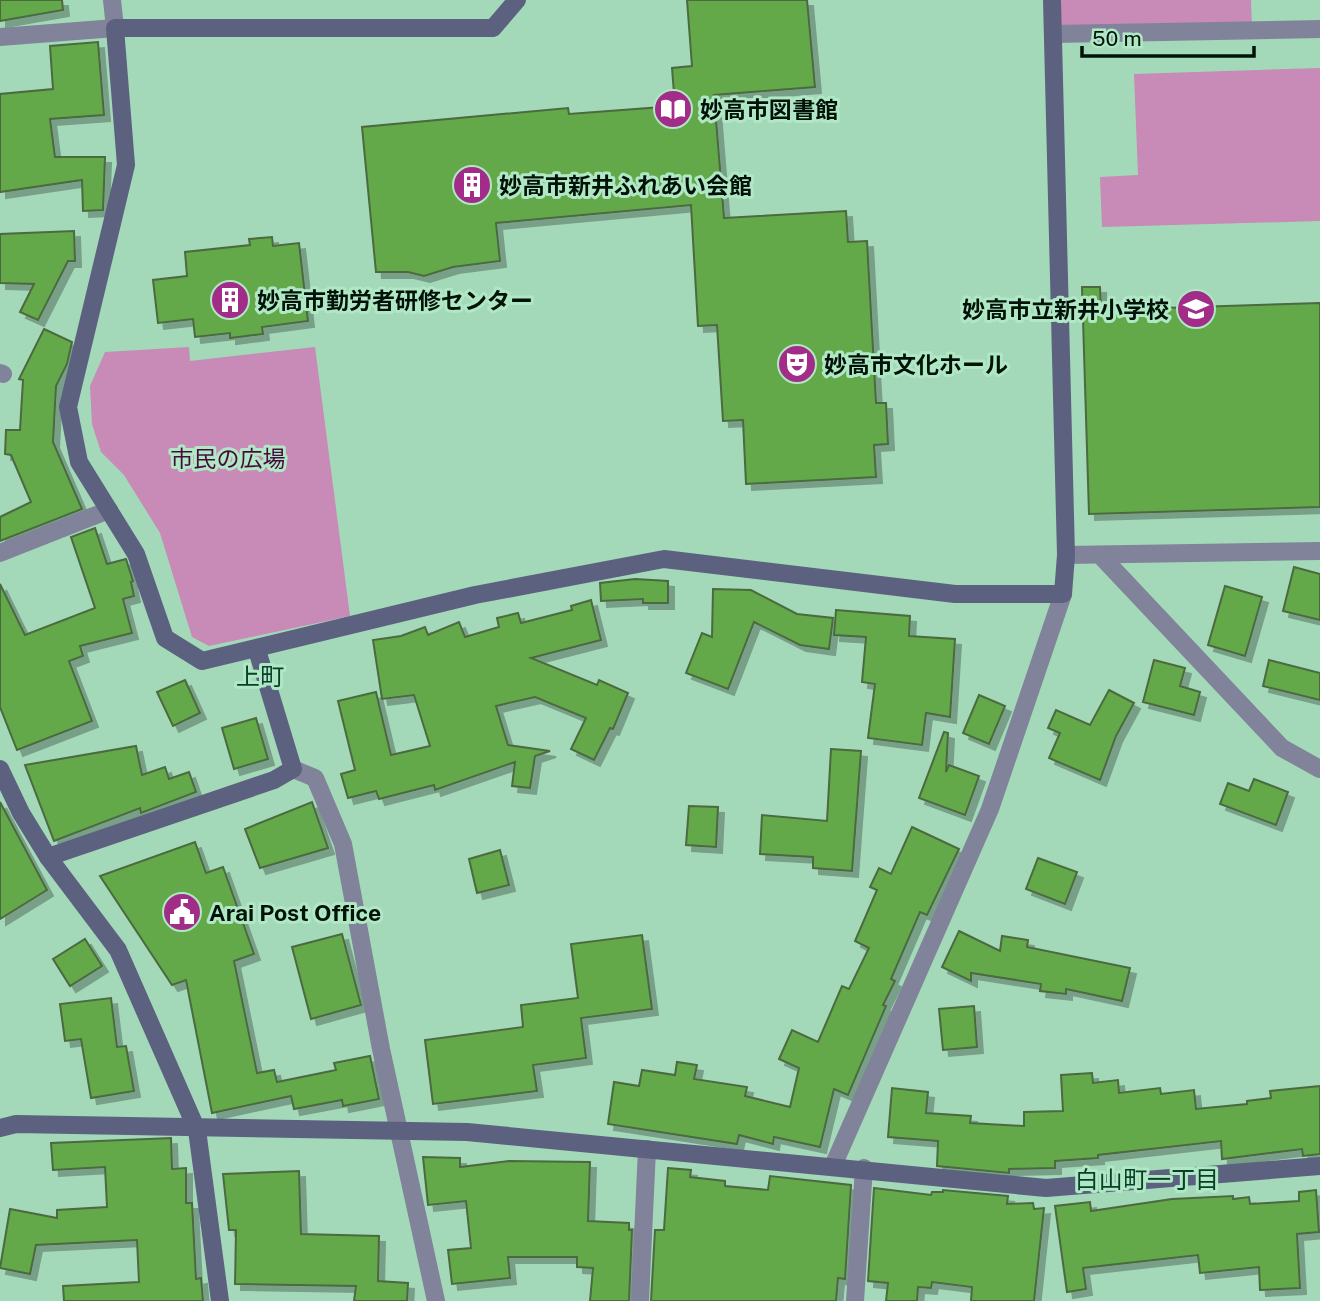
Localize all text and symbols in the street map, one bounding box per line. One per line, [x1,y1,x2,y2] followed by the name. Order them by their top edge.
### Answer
[1082,14,1254,58] scale bar
[1092,26,1142,51] text: 50 m
[652,88,694,130] library icon: 妙高市図書館
[700,96,838,123] place label: 妙高市図書館
[451,164,493,206] building icon: 妙高市新井ふれあい会館
[499,172,752,199] place label: 妙高市新井ふれあい会館
[209,279,251,321] building icon: 妙高市勤労者研修センター
[257,287,533,314] place label: 妙高市勤労者研修センター
[1175,288,1217,330] school or university icon: 妙高市立新井小学校
[962,296,1169,323] place label: 妙高市立新井小学校
[776,343,818,385] theatre icon: 妙高市文化ホール
[824,351,1008,378] place label: 妙高市文化ホール
[171,445,286,472] park label: 市民の広場
[236,662,284,690] district label: 上町
[161,891,203,933] public building icon: Arai Post Office
[209,899,381,926] place label: Arai Post Office
[1075,1165,1219,1193] district label: 白山町一丁目

